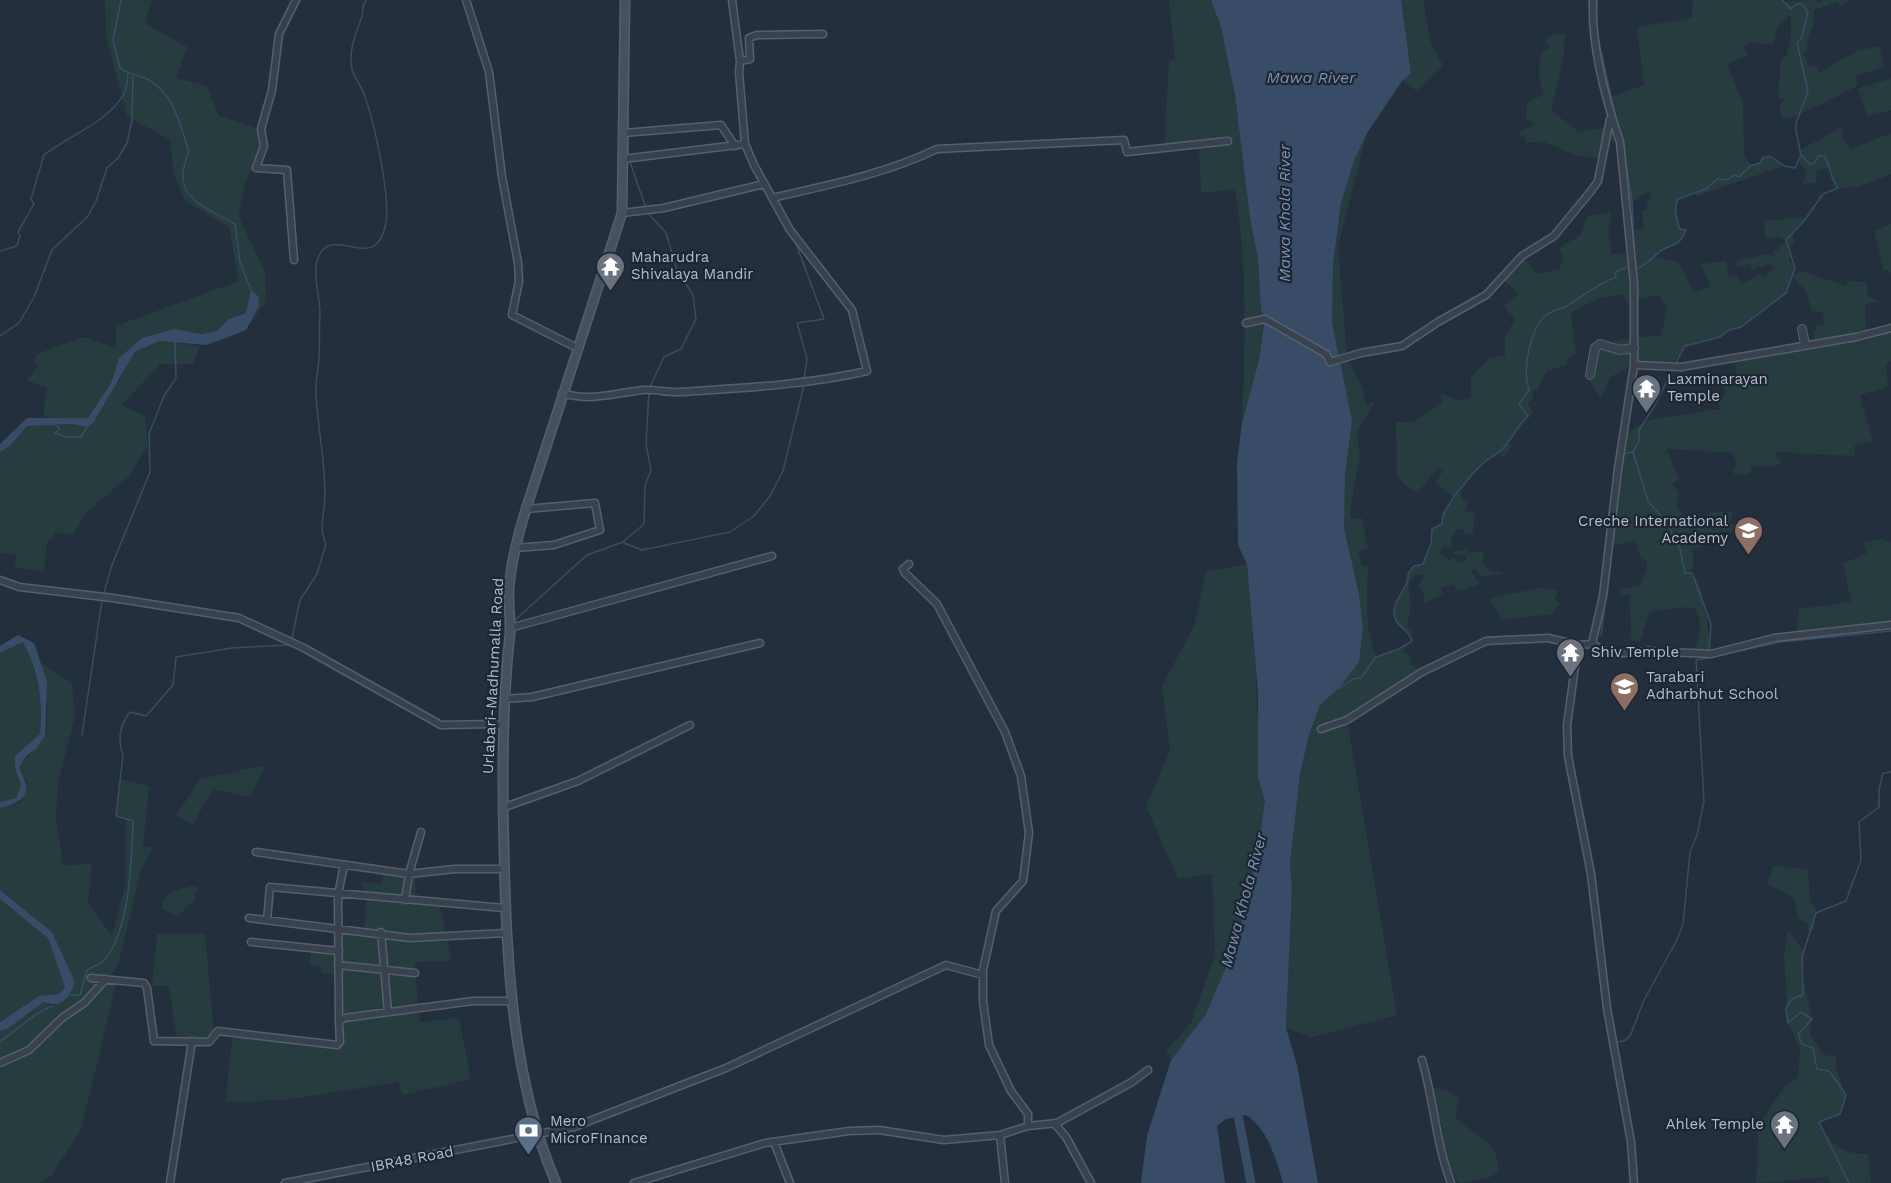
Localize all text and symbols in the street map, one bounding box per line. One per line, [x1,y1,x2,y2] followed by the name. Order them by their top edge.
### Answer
[1267,68,1356,87] water label: Mawa River
[1275,143,1294,282] water label: Mawa Khola River
[631,248,753,283] place label: Maharudra Shivalaya Mandir
[594,250,626,292] temple icon: Maharudra Shivalaya Mandir
[1667,370,1768,405] place label: Laxminarayan Temple
[1630,372,1662,414] temple icon: Laxminarayan Temple
[1578,512,1728,547] place label: Creche International Academy
[1733,514,1765,556] school or university icon: Creche International Academy
[479,577,507,775] street label: Urlabari-Madhumalla Road
[1554,636,1586,678] temple icon: Shiv Temple
[1591,643,1679,661] place label: Shiv Temple
[1646,668,1779,703] place label: Tarabari Adharbhut School
[1609,670,1641,712] school or university icon: Tarabari Adharbhut School
[1216,830,1271,969] water label: Mawa Khola River
[1769,1108,1801,1150] temple icon: Ahlek Temple
[550,1112,648,1147] place label: Mero MicroFInance
[513,1114,545,1156] bank icon: Mero MicroFInance
[1666,1115,1764,1133] place label: Ahlek Temple
[369,1142,455,1176] street label: IBR48 Road

